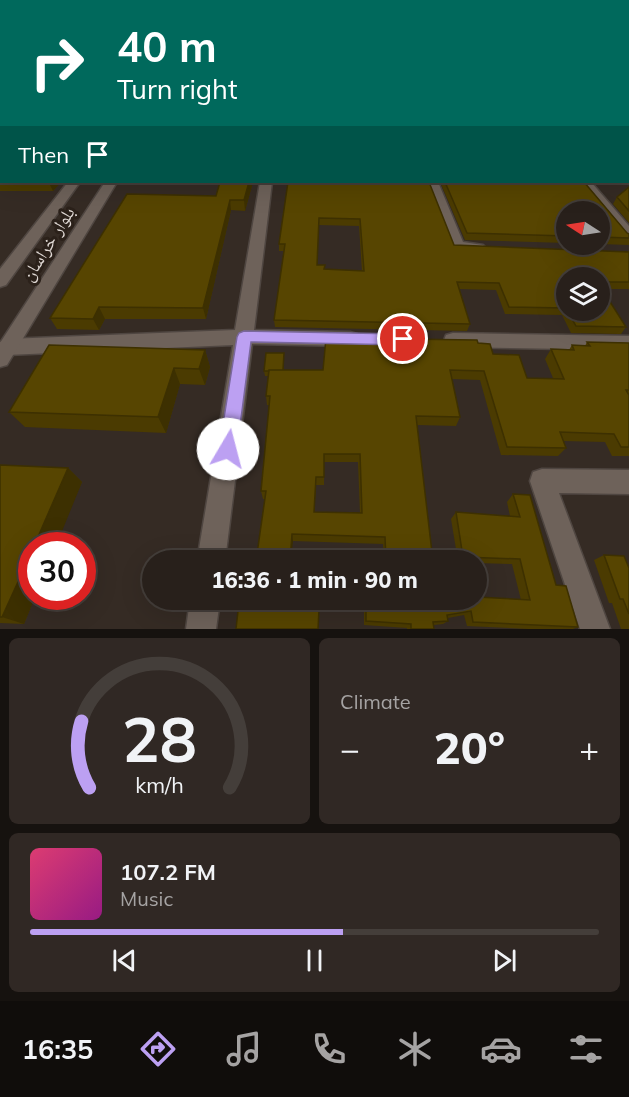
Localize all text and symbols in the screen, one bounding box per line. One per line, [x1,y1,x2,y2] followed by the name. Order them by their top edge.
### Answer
[117,20,217,73] text: 40 m
[18,24,96,102] icon: right
[117,72,237,106] text: Turn right
[81,138,114,171] icon: arrive
[18,141,69,169] text: Then
[556,201,610,255] north arrow
[556,201,610,321] map controls
[16,202,80,285] street label: بلوار خراسان
[556,267,610,321] button: layers
[377,313,428,364] pin
[386,322,419,355] icon: arrive
[196,417,260,481] position arrow
[18,532,96,610] speed limit sign: 30
[211,566,418,594] text: 16:36 · 1 min · 90 m
[340,689,411,714] text: Climate
[122,699,197,778] text: 28
[434,719,505,775] text: 20°
[340,728,360,769] text: −
[579,728,599,769] text: +
[135,771,184,798] text: km/h
[120,858,216,886] text: 107.2 FM
[120,886,173,911] text: Music
[108,944,141,977] icon: previous
[298,944,331,977] icon: pause
[488,944,521,977] icon: next
[137,1028,179,1070] icon: directions
[223,1028,265,1070] icon: music
[308,1028,350,1070] icon: phone
[394,1028,436,1070] icon: climate
[480,1028,522,1070] icon: car
[565,1028,607,1070] icon: filters
[22,1032,93,1066] text: 16:35

